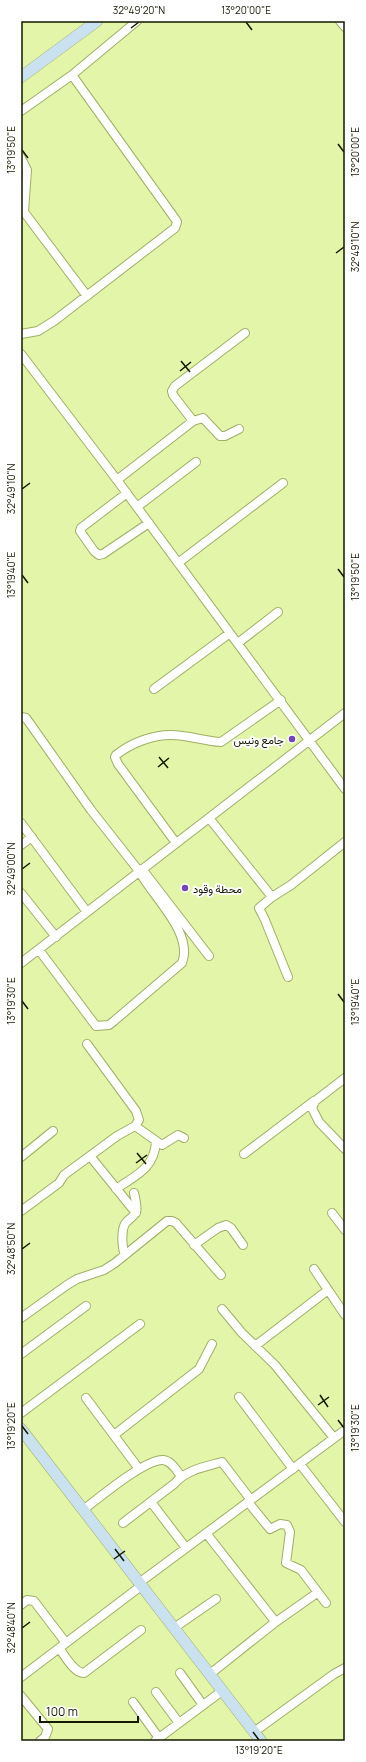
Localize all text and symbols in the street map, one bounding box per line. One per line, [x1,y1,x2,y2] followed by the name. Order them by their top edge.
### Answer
[113,3,165,17] text: 32°49'20"N
[221,3,271,17] text: 13°20'00"E
[4,126,18,174] text: 13°19'50"E
[348,127,362,177] text: 13°20'00"E
[348,222,362,272] text: 32°49'10"N
[4,464,18,514] text: 32°49'10"N
[4,551,18,598] text: 13°19'40"E
[348,553,362,601] text: 13°19'50"E
[233,732,284,748] place label: جامع ونيس
[287,734,297,744] marker: جامع ونيس
[4,842,18,895] text: 32°49'00"N
[193,881,242,896] place label: محطة وقود
[180,883,190,893] marker: محطة وقود
[4,977,18,1025] text: 13°19'30"E
[348,978,362,1025] text: 13°19'40"E
[4,1223,18,1275] text: 32°48'50"N
[4,1402,18,1450] text: 13°19'20"E
[348,1404,362,1452] text: 13°19'30"E
[4,1602,18,1654] text: 32°48'40"N
[40,1698,138,1724] scale bar
[46,1703,78,1720] text: 100 m
[235,1743,283,1757] text: 13°19'20"E

